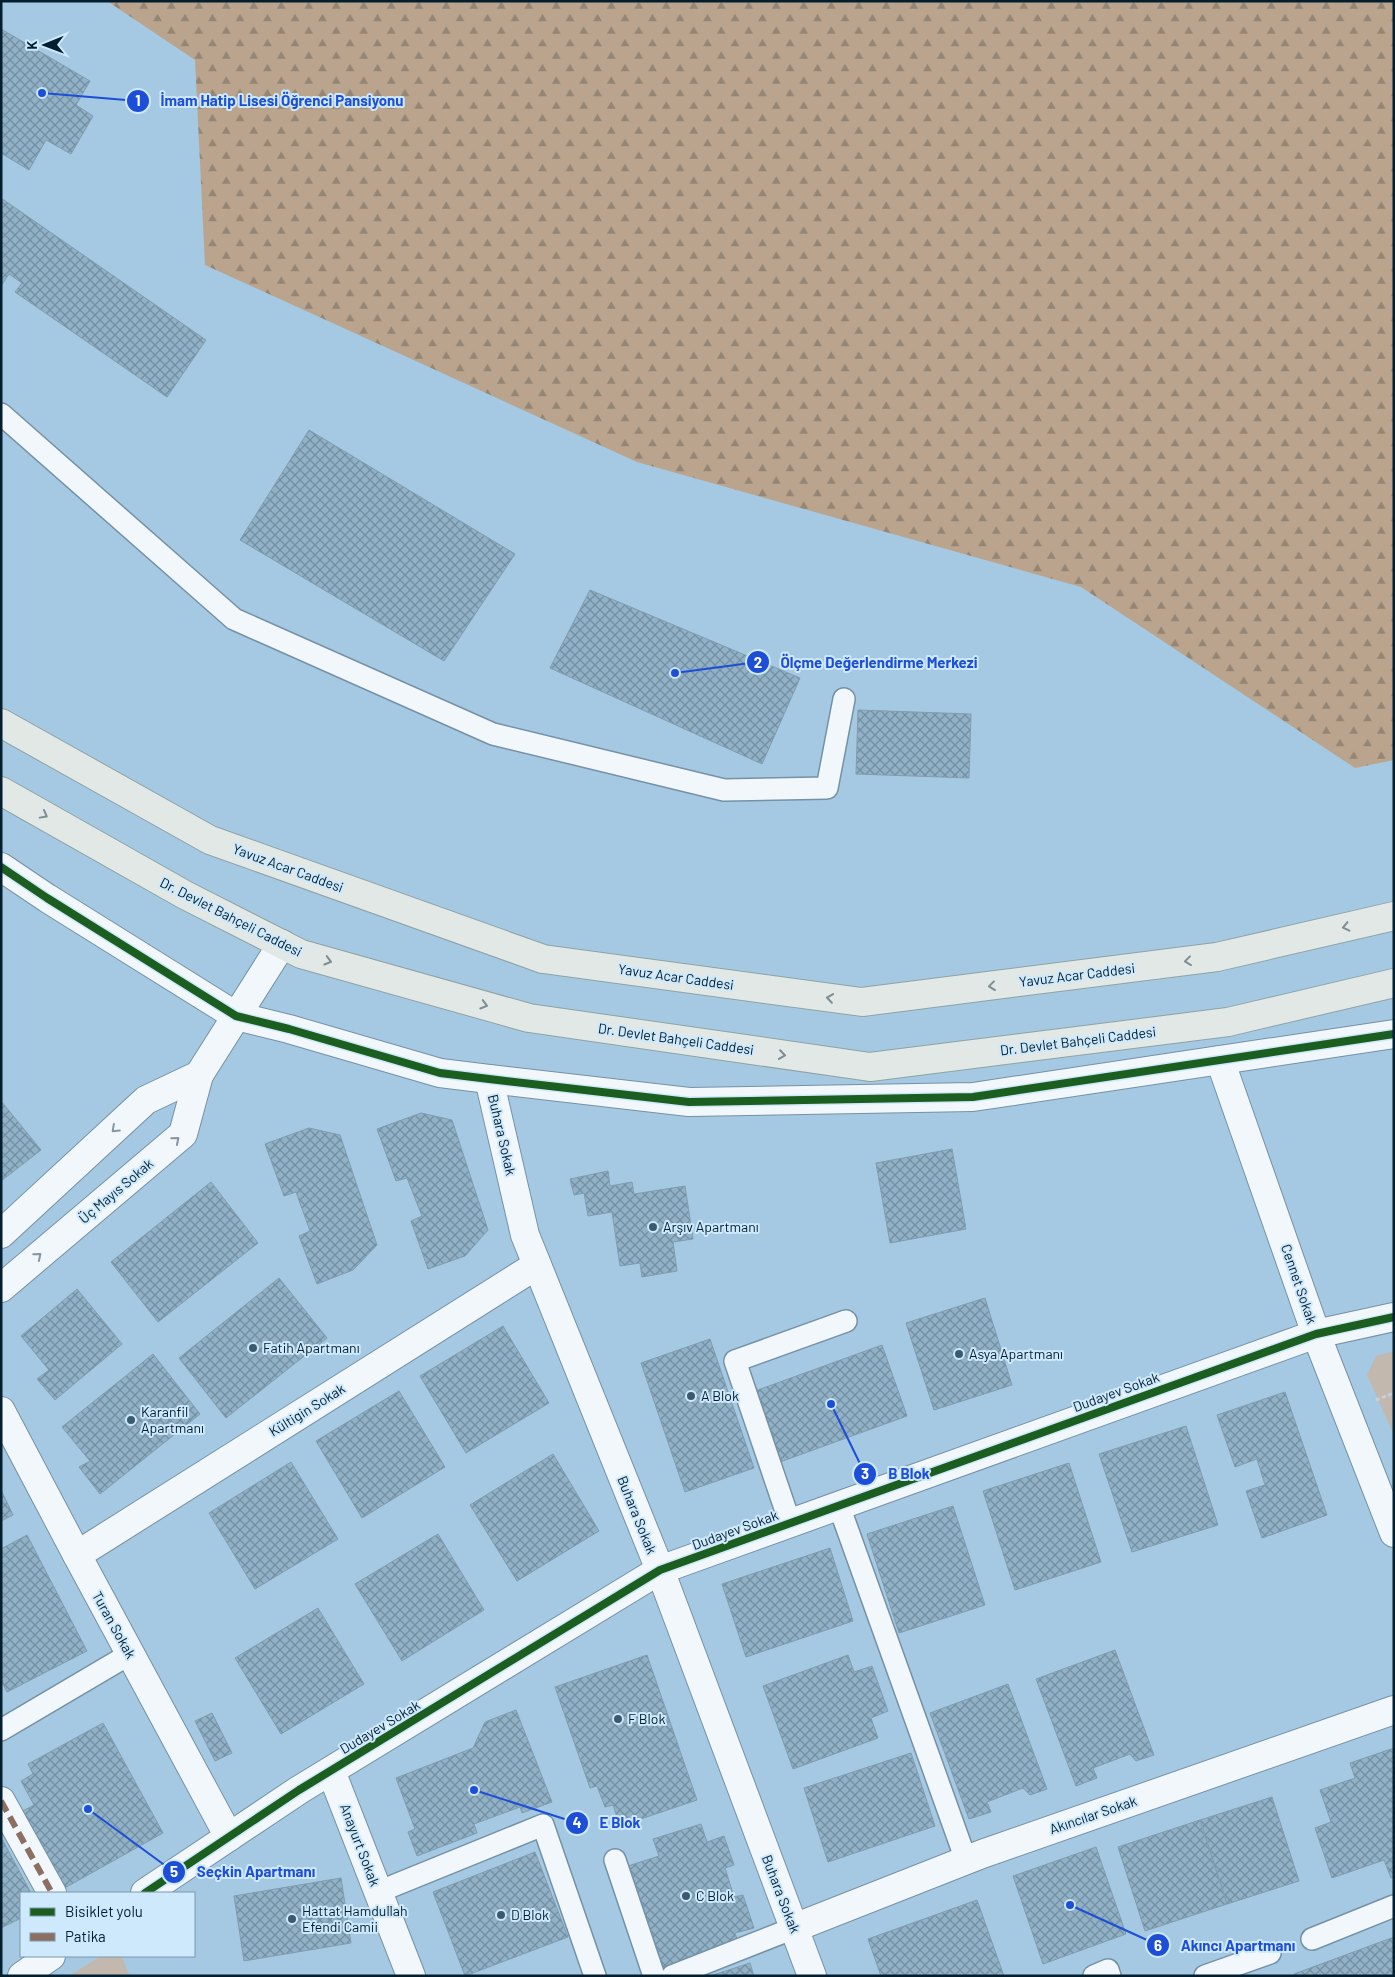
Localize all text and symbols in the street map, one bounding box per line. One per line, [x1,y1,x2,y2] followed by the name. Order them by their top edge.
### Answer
[20,20,70,70] north arrow
[23,40,40,50] text: K
[126,86,414,116] callout: İmam Hatip Lisesi Öğrenci Pansiyonu
[135,91,141,109] text: 1
[161,91,403,109] text: İmam Hatip Lisesi Öğrenci Pansiyonu
[745,647,987,677] callout: Ölçme Değerlendirme Merkezi
[754,653,762,671] text: 2
[780,653,978,671] text: Ölçme Değerlendirme Merkezi
[38,809,47,819] one-way arrow
[230,840,346,895] street label: Yavuz Acar Caddesi
[157,873,305,960] street label: Dr. Devlet Bahçeli Caddesi
[1342,921,1351,932] one-way arrow
[1183,955,1191,966] one-way arrow
[323,956,331,966] one-way arrow
[1018,959,1136,990] street label: Yavuz Acar Caddesi
[617,960,735,993] street label: Yavuz Acar Caddesi
[987,980,995,991] one-way arrow
[826,993,834,1004] one-way arrow
[480,999,489,1010] one-way arrow
[597,1019,755,1058] street label: Dr. Devlet Bahçeli Caddesi
[999,1022,1157,1059] street label: Dr. Devlet Bahçeli Caddesi
[778,1049,787,1059] one-way arrow
[485,1093,520,1177] street label: Buhara Sokak
[111,1123,120,1132] one-way arrow
[170,1138,179,1146] one-way arrow
[75,1155,156,1227] street label: Üç Mayıs Sokak
[663,1218,759,1235] place label: Arşıv Apartmanı
[647,1221,659,1233] marker: Arşıv Apartmanı
[1278,1242,1321,1326] street label: Cennet Sokak
[33,1253,42,1262] one-way arrow
[263,1339,360,1356] place label: Fatih Apartmanı
[247,1342,259,1354] marker: Fatih Apartmanı
[969,1345,1063,1362] place label: Asya Apartmanı
[953,1348,965,1360] marker: Asya Apartmanı
[1070,1368,1161,1415] street label: Dudayev Sokak
[266,1380,348,1440] street label: Kültigin Sokak
[701,1387,739,1404] place label: A Blok
[685,1390,697,1402] marker: A Blok
[141,1403,204,1436] place label: Karanfil Apartmanı
[125,1414,137,1426] marker: Karanfil Apartmanı
[853,1459,940,1489] callout: B Blok
[861,1464,869,1482] text: 3
[888,1464,930,1482] text: B Blok
[614,1473,661,1556] street label: Buhara Sokak
[689,1506,780,1553] street label: Dudayev Sokak
[89,1588,140,1661] street label: Turan Sokak
[337,1696,423,1757] street label: Dudayev Sokak
[628,1710,665,1727] place label: F Blok
[612,1713,624,1725] marker: F Blok
[1047,1792,1139,1837] street label: Akıncılar Sokak
[337,1801,384,1889] street label: Anayurt Sokak
[565,1808,651,1838] callout: E Blok
[572,1813,582,1831] text: 4
[599,1813,641,1831] text: E Blok
[759,1852,804,1935] street label: Buhara Sokak
[162,1857,325,1887] callout: Seçkin Apartmanı
[170,1862,178,1880] text: 5
[197,1862,315,1880] text: Seçkin Apartmanı
[696,1887,734,1904] place label: C Blok
[680,1890,692,1902] marker: C Blok
[20,1892,195,1957] legend
[65,1902,143,1920] text: Bisiklet yolu
[302,1902,408,1935] place label: Hattat Hamdullah Efendi Camii
[511,1906,549,1923] place label: D Blok
[495,1909,507,1921] marker: D Blok
[286,1913,298,1925] marker: Hattat Hamdullah Efendi Camii
[65,1927,106,1945] text: Patika
[1146,1930,1306,1960] callout: Akıncı Apartmanı
[1154,1936,1162,1954] text: 6
[1181,1936,1295,1954] text: Akıncı Apartmanı

